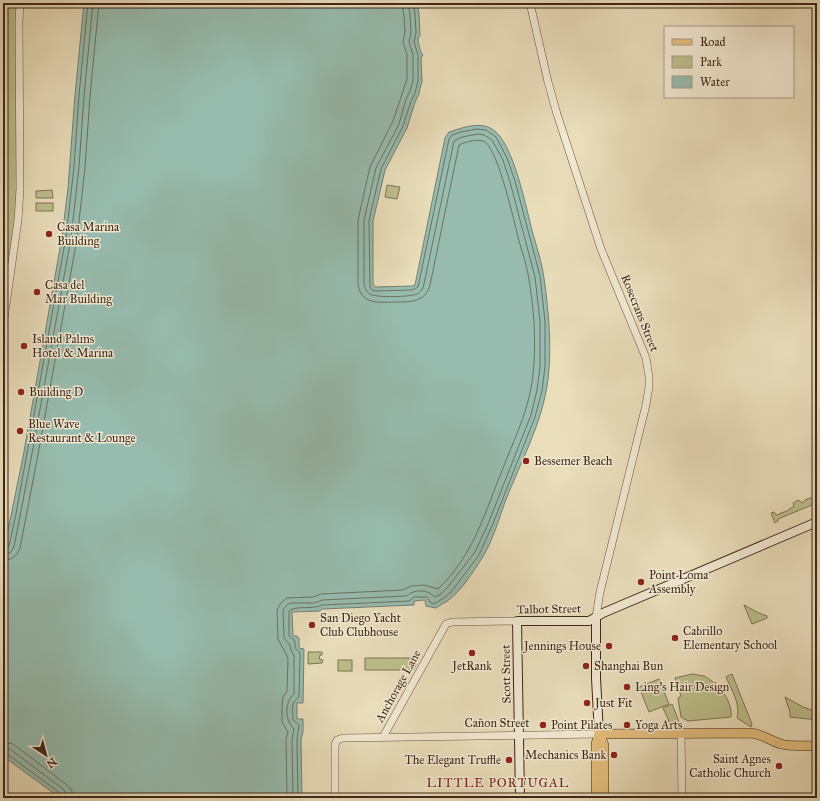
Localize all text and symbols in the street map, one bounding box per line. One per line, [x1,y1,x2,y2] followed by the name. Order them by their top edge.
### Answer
[664,26,794,98] legend
[700,35,726,49] text: Road
[700,55,722,69] text: Park
[700,75,730,89] text: Water
[57,220,120,249] place label: Casa Marina Building
[44,229,54,239] marker: Casa Marina Building
[618,272,662,354] street label: Rosecrans Street
[45,278,112,307] place label: Casa del Mar Building
[32,287,42,297] marker: Casa del Mar Building
[32,332,114,360] place label: Island Palms Hotel & Marina
[19,341,29,351] marker: Island Palms Hotel & Marina
[29,385,83,400] place label: Building D
[16,387,26,397] marker: Building D
[28,417,136,446] place label: Blue Wave Restaurant & Lounge
[15,426,25,436] marker: Blue Wave Restaurant & Lounge
[534,454,613,468] place label: Bessemer Beach
[521,456,531,466] marker: Bessemer Beach
[648,568,709,596] place label: Point Loma Assembly
[636,577,646,587] marker: Point Loma Assembly
[517,601,582,617] street label: Talbot Street
[320,611,402,639] place label: San Diego Yacht Club Clubhouse
[307,620,317,630] marker: San Diego Yacht Club Clubhouse
[683,624,778,652] place label: Cabrillo Elementary School
[670,633,680,643] marker: Cabrillo Elementary School
[522,639,601,654] place label: Jennings House
[604,641,614,651] marker: Jennings House
[498,644,514,704] street label: Scott Street
[372,647,425,726] street label: Anchorage Lane
[467,648,477,658] marker: JetRank
[450,659,492,674] place label: JetRank
[594,659,664,674] place label: Shanghai Bun
[581,661,591,671] marker: Shanghai Bun
[635,680,730,695] place label: Ling's Hair Design
[622,682,632,692] marker: Ling's Hair Design
[593,696,633,711] place label: Just Fit
[582,698,592,708] marker: Just Fit
[465,716,530,730] street label: Cañon Street
[551,718,612,732] place label: Point Pilates
[635,718,682,733] place label: Yoga Arts
[538,720,548,730] marker: Point Pilates
[622,720,632,730] marker: Yoga Arts
[26,735,66,775] north arrow
[525,748,606,762] place label: Mechanics Bank
[609,750,619,760] marker: Mechanics Bank
[689,752,771,780] place label: Saint Agnes Catholic Church
[404,753,501,768] place label: The Elegant Truffle
[43,755,59,771] text: N
[504,755,514,765] marker: The Elegant Truffle
[774,761,784,771] marker: Saint Agnes Catholic Church
[427,775,569,791] district label: LITTLE PORTUGAL

